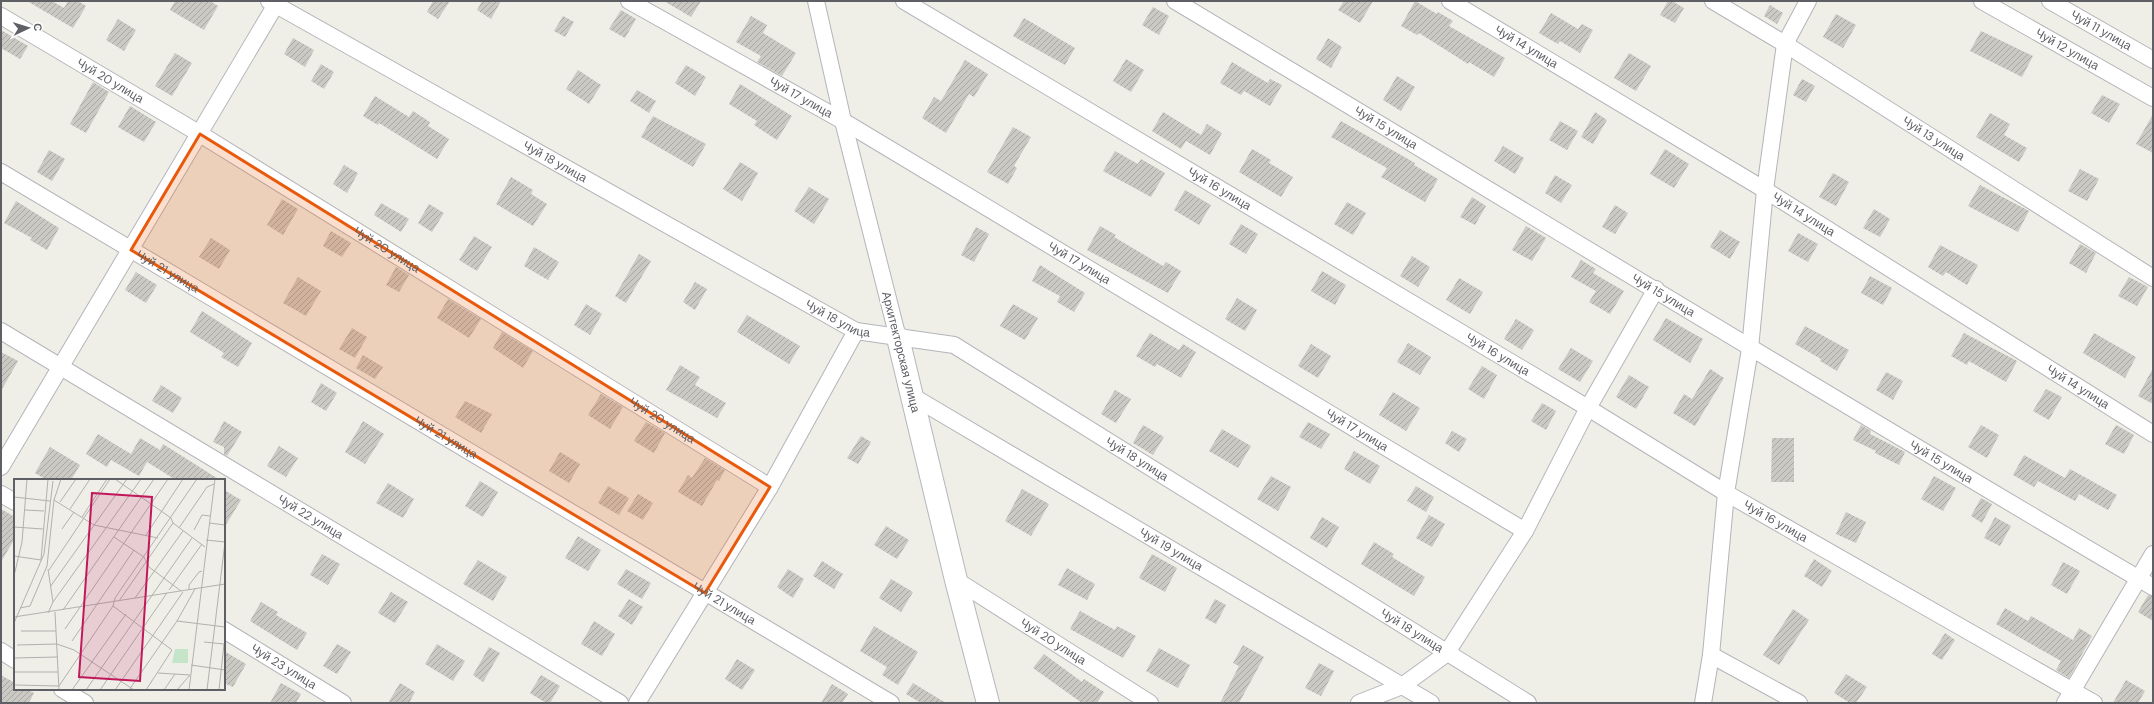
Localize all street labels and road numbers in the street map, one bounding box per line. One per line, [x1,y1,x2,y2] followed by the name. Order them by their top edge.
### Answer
[2068,7,2135,54] street label: Чуй 11 улица
[1492,22,1561,72] street label: Чуй 14 улица
[2032,25,2102,74] street label: Чуй 12 улица
[74,55,147,107] street label: Чуй 20 улица
[766,73,836,122] street label: Чуй 17 улица
[1351,102,1421,153] street label: Чуй 15 улица
[1899,113,1968,164] street label: Чуй 13 улица
[520,137,590,186] street label: Чуй 18 улица
[1185,164,1254,214] street label: Чуй 16 улица
[1769,189,1838,240] street label: Чуй 14 улица
[351,223,423,276] street label: Чуй 20 улица
[1045,238,1114,288] street label: Чуй 17 улица
[133,246,202,297] street label: Чуй 21 улица
[1629,270,1698,321] street label: Чуй 15 улица
[878,290,924,415] street label: Архитекторская улица
[802,296,871,341] street label: Чуй 18 улица
[1463,329,1533,380] street label: Чуй 16 улица
[2044,361,2113,413] street label: Чуй 14 улица
[626,394,699,447] street label: Чуй 20 улица
[1323,405,1391,455] street label: Чуй 17 улица
[411,412,481,463] street label: Чуй 21 улица
[1103,433,1172,485] street label: Чуй 18 улица
[1906,437,1976,487] street label: Чуй 15 улица
[275,491,347,543] street label: Чуй 22 улица
[1741,497,1811,546] street label: Чуй 16 улица
[1136,524,1206,574] street label: Чуй 19 улица
[690,578,759,629] street label: Чуй 21 улица
[1377,605,1447,656] street label: Чуй 18 улица
[1017,615,1089,669] street label: Чуй 20 улица
[248,640,320,693] street label: Чуй 23 улица

